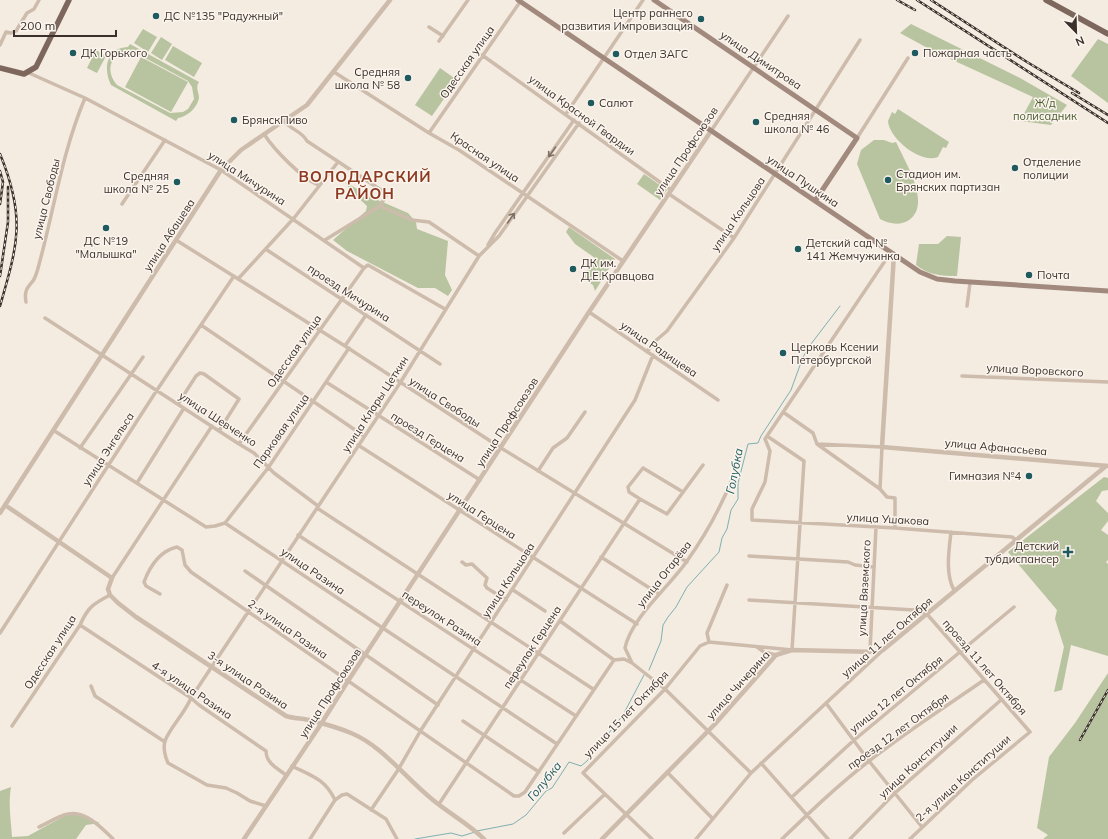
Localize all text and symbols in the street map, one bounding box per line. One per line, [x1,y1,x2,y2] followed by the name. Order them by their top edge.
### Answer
[561,6,693,33] place label: Центр раннего развития Импровизация
[164,9,283,23] place label: ДС №135 "Радужный"
[151,11,161,21] marker: ДС №135 "Радужный"
[14,12,116,38] scale bar
[1056,12,1096,52] north arrow
[696,14,706,24] marker: Центр раннего развития Импровизация
[20,18,55,33] text: 200 m
[437,23,497,101] street label: Одесская улица
[718,28,804,92] street label: улица Димитрова
[1073,33,1086,49] text: N
[81,46,147,60] place label: ДК Горького
[923,46,1012,60] place label: Пожарная часть
[624,47,688,61] place label: Отдел ЗАГС
[68,48,78,58] marker: ДК Горького
[910,48,920,58] marker: Пожарная часть
[611,49,621,59] marker: Отдел ЗАГС
[335,65,400,92] place label: Средняя школа № 58
[526,72,638,158] street label: улица Красной Гвардии
[403,73,413,83] marker: Средняя школа № 58
[599,96,633,110] place label: Салют
[1013,96,1077,123] park label: Ж/д полисадник
[586,98,596,108] marker: Салют
[651,104,721,198] street label: улица Профсоюзов
[764,109,830,136] place label: Средняя школа № 46
[242,113,308,127] place label: БрянскПиво
[229,115,239,125] marker: БрянскПиво
[751,117,761,127] marker: Средняя школа № 46
[448,129,522,185] street label: Красная улица
[548,146,556,157] one-way arrow
[206,148,288,208] street label: улица Мичурина
[764,152,842,210] street label: улица Пушкина
[1023,155,1081,182] place label: Отделение полиции
[29,157,63,241] street label: улица Свободы
[1010,163,1020,173] marker: Отделение полиции
[299,167,431,203] district label: ВОЛОДАРСКИЙ РАЙОН
[896,167,1000,194] place label: Стадион им. Брянских партизан
[104,169,169,196] place label: Средняя школа № 25
[708,174,768,254] street label: улица Кольцова
[883,175,893,185] marker: Стадион им. Брянских партизан
[172,177,182,187] marker: Средняя школа № 25
[140,196,198,274] street label: улица Абашева
[507,213,515,224] one-way arrow
[101,223,111,233] marker: ДС №19 "Малышка"
[75,234,137,261] place label: ДС №19 "Малышка"
[806,236,900,263] place label: Детский сад № 141 Жемчужинка
[793,244,803,254] marker: Детский сад № 141 Жемчужинка
[581,256,654,283] place label: ДК им. Д.Е.Кравцова
[305,261,393,325] street label: проезд Мичурина
[568,264,578,274] marker: ДК им. Д.Е.Кравцова
[1037,268,1070,282] place label: Почта
[1024,270,1034,280] marker: Почта
[264,312,324,390] street label: Одесская улица
[618,318,700,380] street label: улица Радищева
[791,340,878,367] place label: Церковь Ксении Петербургской
[778,348,788,358] marker: Церковь Ксении Петербургской
[339,353,411,455] street label: улица Клары Цеткин
[986,360,1084,380] street label: улица Воровского
[407,374,483,430] street label: улица Свободы
[473,375,541,469] street label: улица Профсоюзов
[176,389,260,449] street label: улица Шевченко
[250,391,312,471] street label: Парковая улица
[388,409,468,465] street label: проезд Герцена
[79,410,137,488] street label: улица Энгельса
[944,436,1048,458] street label: улица Афанасьева
[722,447,746,495] water label: Голубка
[949,469,1021,483] place label: Гимназия №4
[1024,471,1034,481] marker: Гимназия №4
[445,488,519,542] street label: улица Герцена
[846,510,930,528] street label: улица Ушакова
[634,538,694,610] street label: улица Огарёва
[854,539,874,637] street label: улица Вяземского
[985,539,1059,566] place label: Детский тубдиспансер
[478,540,538,620] street label: улица Кольцова
[278,544,348,598] street label: улица Разина
[1062,546,1074,558] marker: Детский тубдиспансер
[400,587,484,649] street label: переулок Разина
[839,594,935,680] street label: улица 11 лет Октября
[245,596,331,662] street label: 2-я улица Разина
[500,603,564,691] street label: переулок Герцена
[21,612,79,692] street label: Одесская улица
[940,616,1030,718] street label: проезд 11 лет Октября
[296,646,364,740] street label: улица Профсоюзов
[205,648,291,712] street label: 3-я улица Разина
[703,648,773,722] street label: улица Чичерина
[847,652,945,736] street label: улица 12 лет Октября
[149,658,235,722] street label: 4-я улица Разина
[581,667,671,761] street label: улица 15 лет Октября
[844,689,952,773] street label: проезд 12 лет Октября
[876,721,960,801] street label: улица Конституции
[913,732,1013,824] street label: 2-я улица Конституции
[524,758,564,804] water label: Голубка

